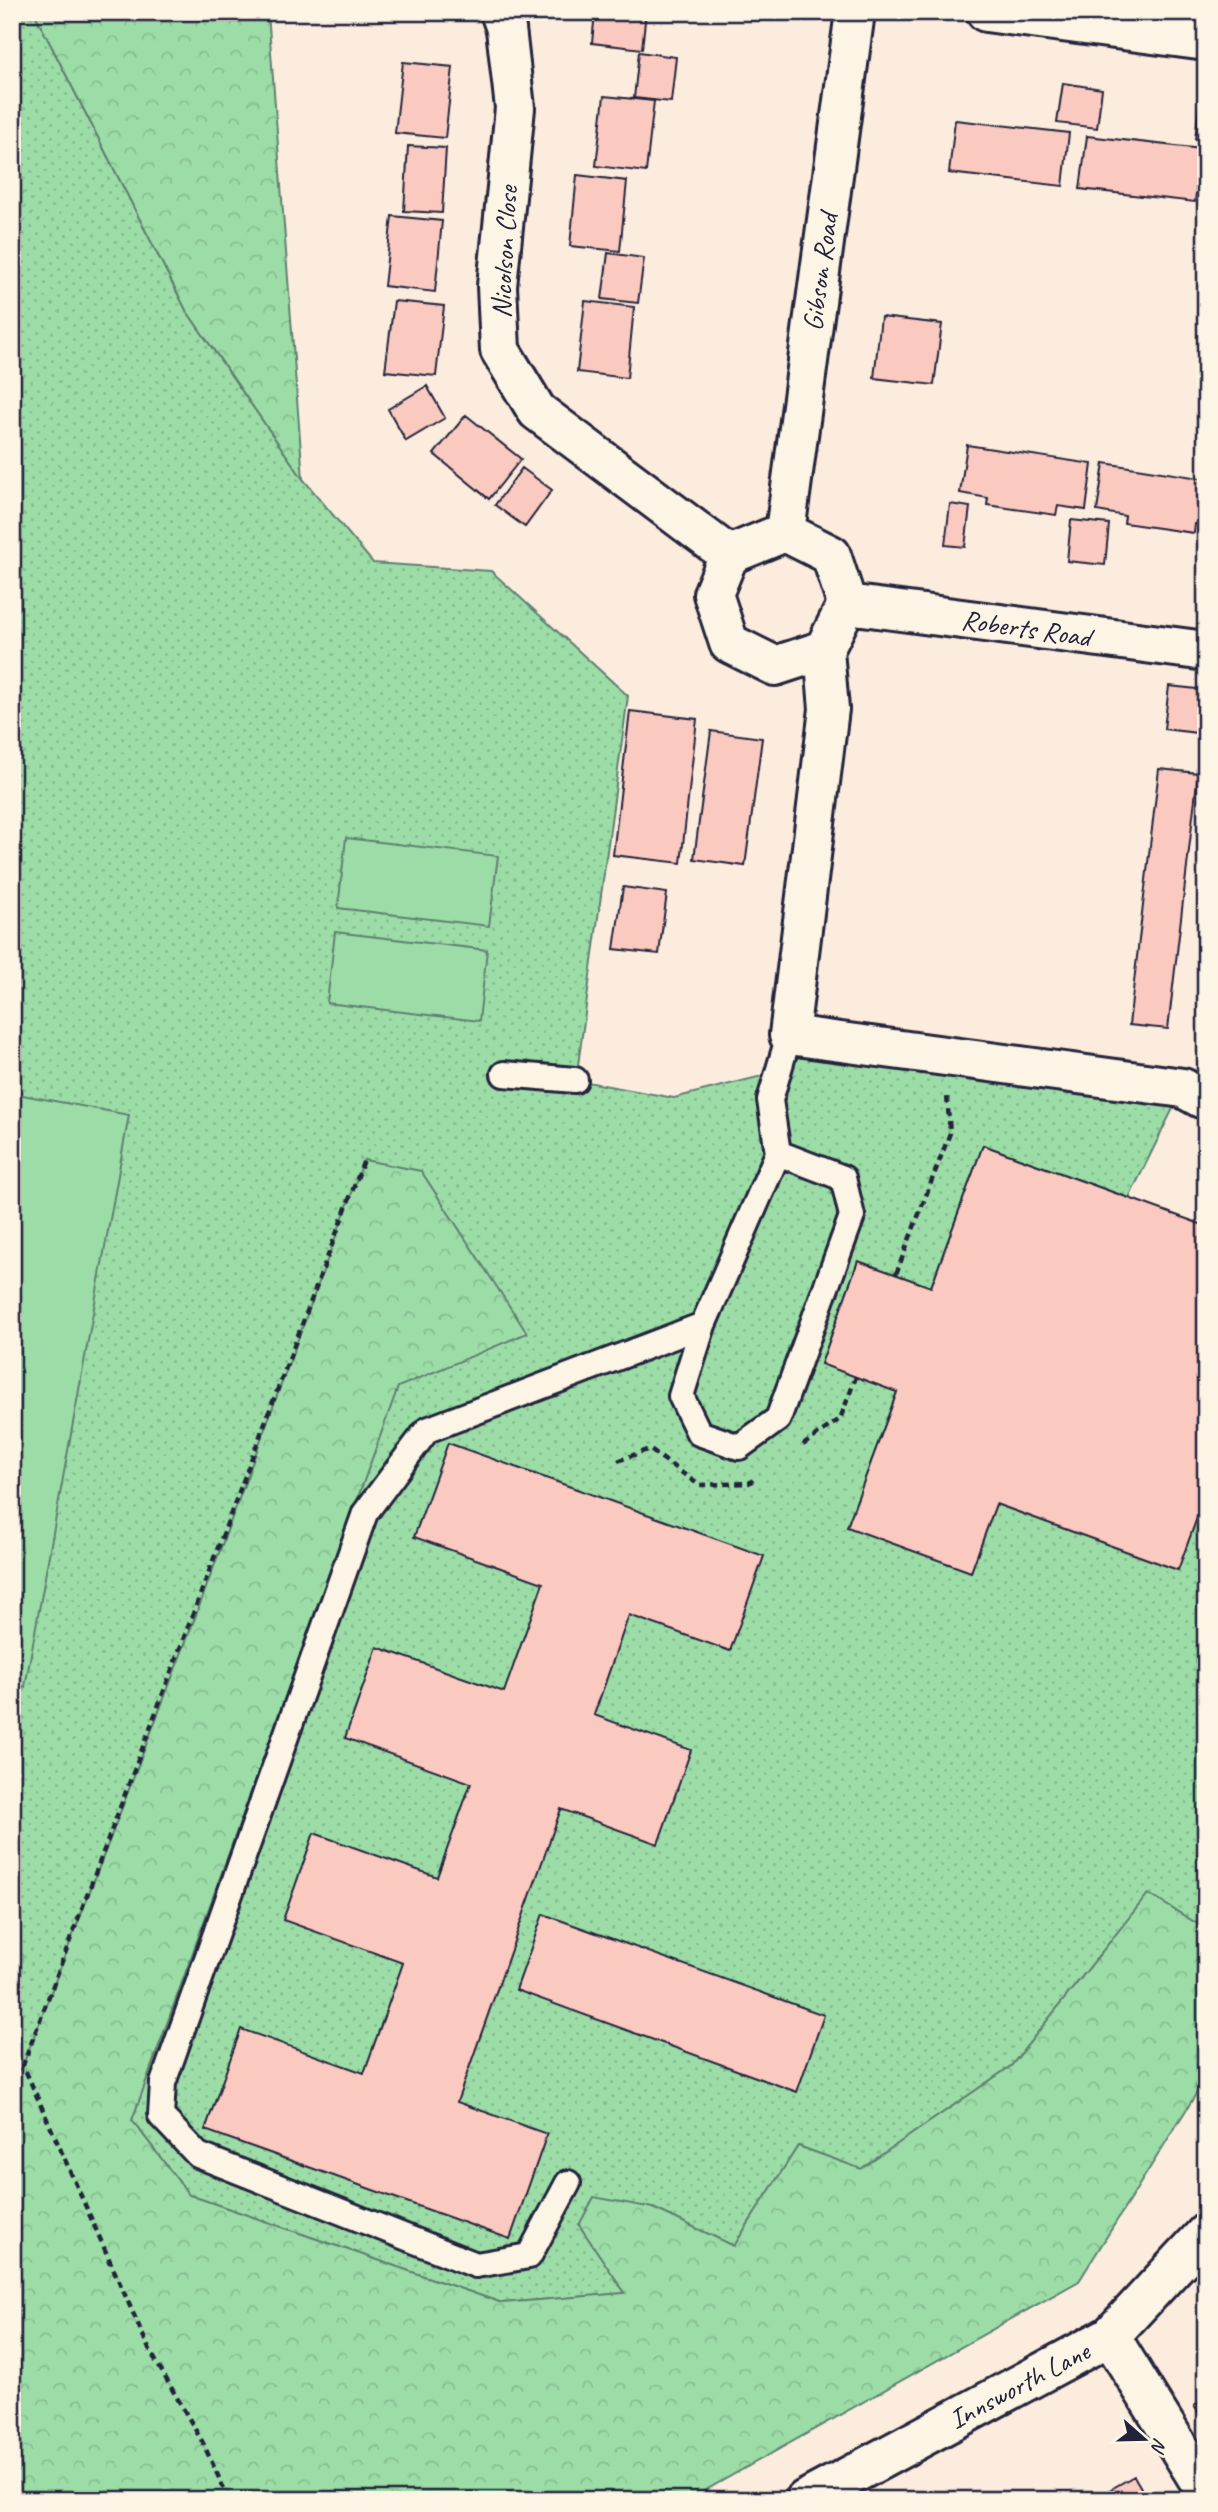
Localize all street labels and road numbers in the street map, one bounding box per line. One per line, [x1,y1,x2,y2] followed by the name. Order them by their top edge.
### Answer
[483,183,525,319] street label: Nicolson Close
[794,207,846,333] street label: Gibson Road
[959,602,1096,655] street label: Roberts Road
[943,2333,1097,2437] street label: Innsworth Lane

